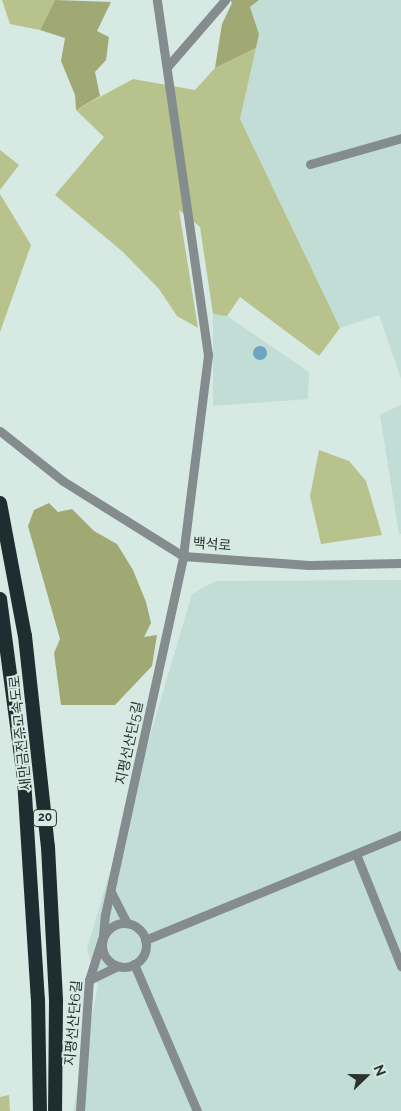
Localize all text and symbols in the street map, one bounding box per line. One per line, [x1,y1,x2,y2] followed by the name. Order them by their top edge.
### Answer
[192,534,232,554] street label: 백석로
[6,674,34,792] street label: 새만금전주고속도로
[112,700,146,786] street label: 지평선산단5길
[32,808,58,828] road number: 20
[61,980,85,1066] street label: 지평선산단6길
[341,1051,391,1101] north arrow
[370,1062,389,1078] text: N

